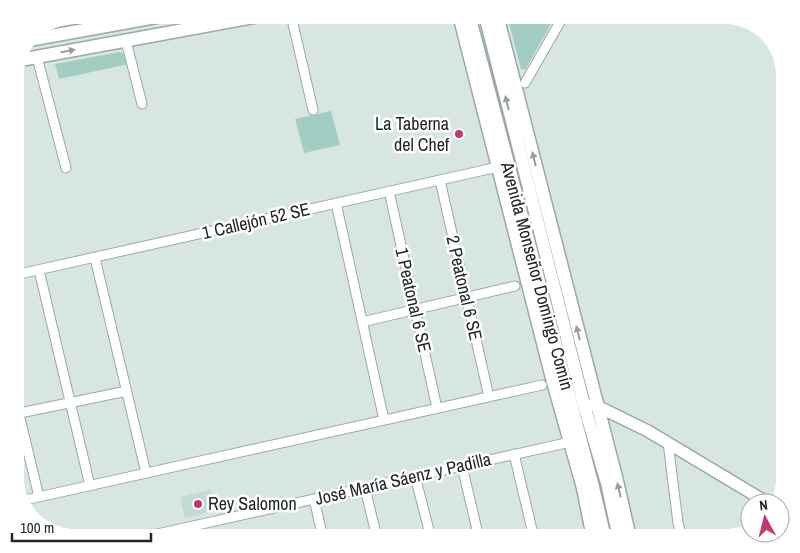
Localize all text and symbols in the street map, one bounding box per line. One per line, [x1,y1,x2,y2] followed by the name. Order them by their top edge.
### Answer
[60,47,76,55] one-way arrow
[503,95,511,110] one-way arrow
[375,111,450,157] place label: La Taberna del Chef
[453,128,465,140] marker: La Taberna del Chef
[530,151,538,166] one-way arrow
[495,158,580,393] street label: Avenida Monseñor Domingo Comín
[200,196,312,245] street label: 1 Callejón 52 SE
[440,233,489,343] street label: 2 Peatonal 6 SE
[389,245,438,355] street label: 1 Peatonal 6 SE
[574,326,582,341] one-way arrow
[313,446,493,511] street label: José María Sáenz y Padilla
[615,482,623,498] one-way arrow
[208,491,297,516] place label: Rey Salomon
[740,493,790,543] north arrow
[758,496,769,515] text: N
[192,498,204,510] marker: Rey Salomon
[12,510,151,542] scale bar
[20,517,54,538] text: 100 m

